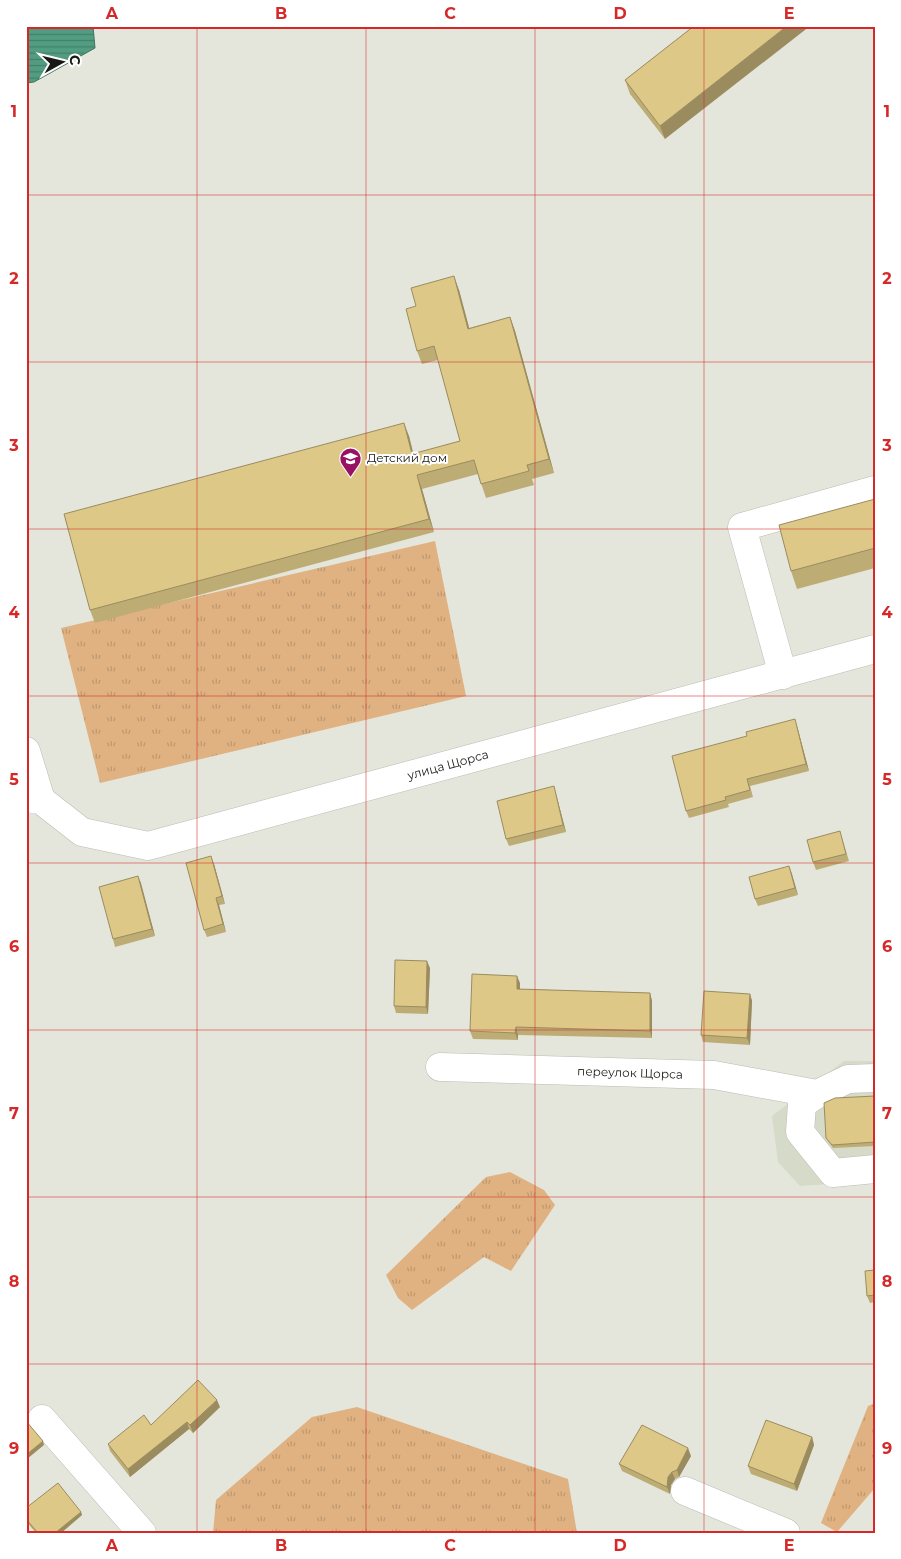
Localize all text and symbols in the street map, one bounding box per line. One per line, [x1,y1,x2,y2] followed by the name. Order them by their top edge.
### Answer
[105,4,119,23] text: A
[275,4,287,23] text: B
[444,4,456,23] text: C
[613,4,627,23] text: D
[784,4,794,23] text: E
[38,38,88,88] north arrow
[65,54,84,66] text: С
[11,102,17,121] text: 1
[884,102,890,121] text: 1
[9,269,19,288] text: 2
[882,269,892,288] text: 2
[8,436,19,455] text: 3
[881,436,892,455] text: 3
[339,446,363,477] school or university icon: Детский дом
[367,450,447,465] place label: Детский дом
[8,603,20,622] text: 4
[881,603,893,622] text: 4
[405,746,490,783] street label: улица Щорса
[9,770,19,789] text: 5
[882,770,892,789] text: 5
[9,937,19,956] text: 6
[882,937,892,956] text: 6
[577,1063,683,1082] street label: переулок Щорса
[9,1104,19,1123] text: 7
[882,1104,892,1123] text: 7
[9,1272,19,1291] text: 8
[882,1272,892,1291] text: 8
[9,1439,19,1458] text: 9
[882,1439,892,1458] text: 9
[105,1536,119,1555] text: A
[275,1536,287,1555] text: B
[444,1536,456,1555] text: C
[613,1536,627,1555] text: D
[784,1536,794,1555] text: E

